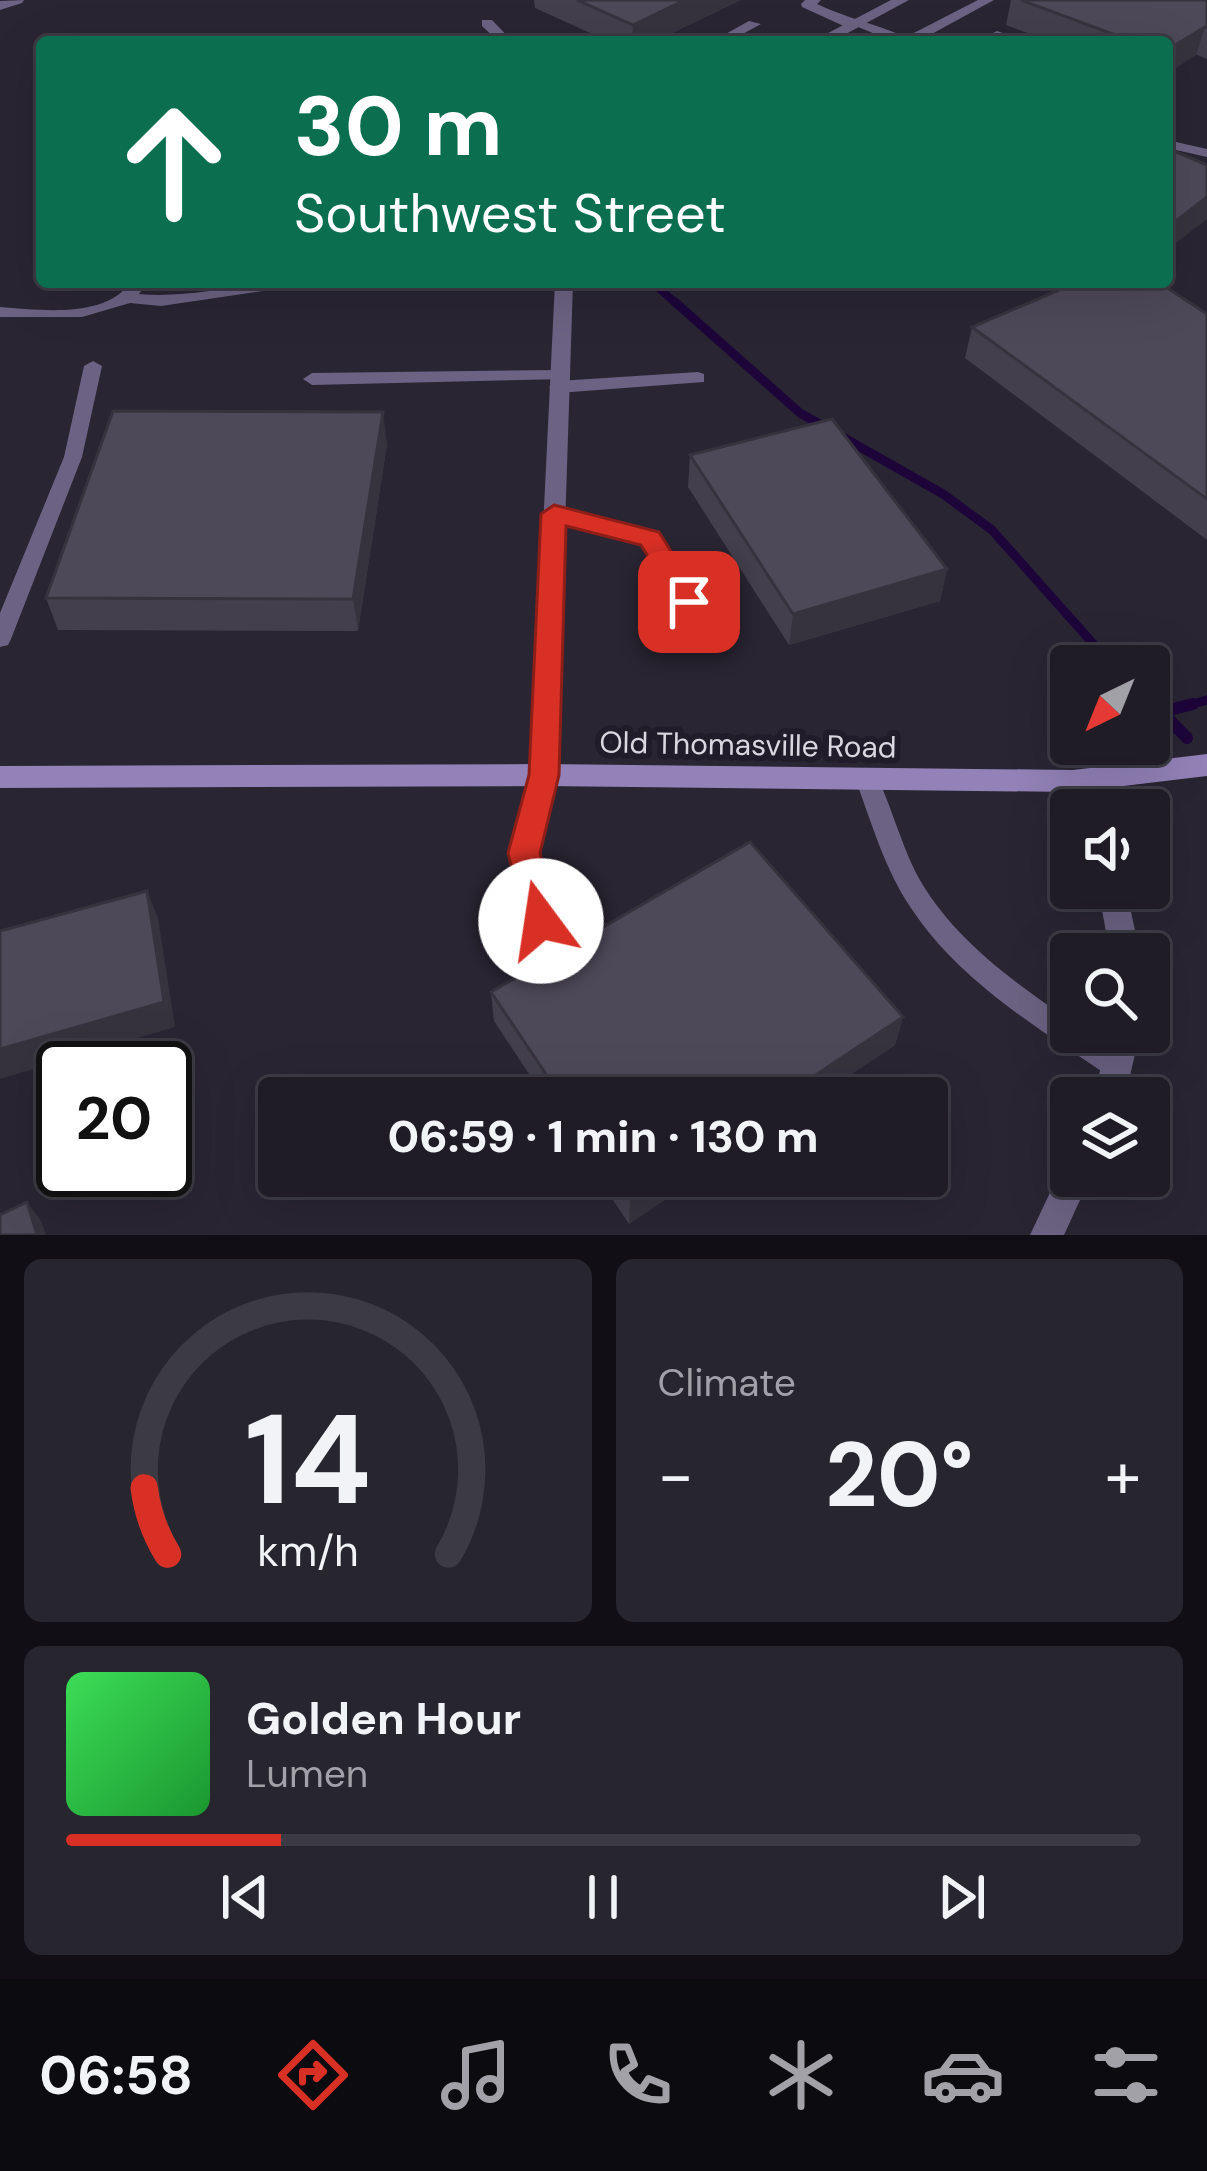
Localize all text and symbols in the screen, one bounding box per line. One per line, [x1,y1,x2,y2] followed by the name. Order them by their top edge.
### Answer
[294,72,503,181] text: 30 m
[96,84,252,240] icon: ahead
[294,178,726,249] text: Southwest Street
[638,551,740,653] pin
[656,569,722,635] icon: arrive
[1050,645,1170,765] north arrow
[1050,645,1170,1197] map controls
[599,722,897,767] street label: Old Thomasville Road
[1050,789,1170,909] button: sound
[478,858,604,984] position arrow
[1050,933,1170,1053] button: search
[36,1041,192,1197] speed limit sign: 20
[1050,1077,1170,1197] button: layers
[387,1107,819,1166] text: 06:59 · 1 min · 130 m
[658,1357,796,1408] text: Climate
[244,1379,371,1542] text: 14
[825,1417,973,1534] text: 20°
[658,1433,694,1518] text: −
[1105,1433,1141,1518] text: +
[257,1522,358,1578] text: km/h
[246,1689,521,1748] text: Golden Hour
[246,1748,368,1799] text: Lumen
[212,1864,278,1930] icon: previous
[570,1864,636,1930] icon: pause
[929,1864,995,1930] icon: next
[271,2033,355,2117] icon: directions
[434,2033,518,2117] icon: music
[596,2033,680,2117] icon: phone
[759,2033,843,2117] icon: climate
[921,2033,1005,2117] icon: car
[1084,2033,1168,2117] icon: filters
[39,2040,193,2111] text: 06:58

